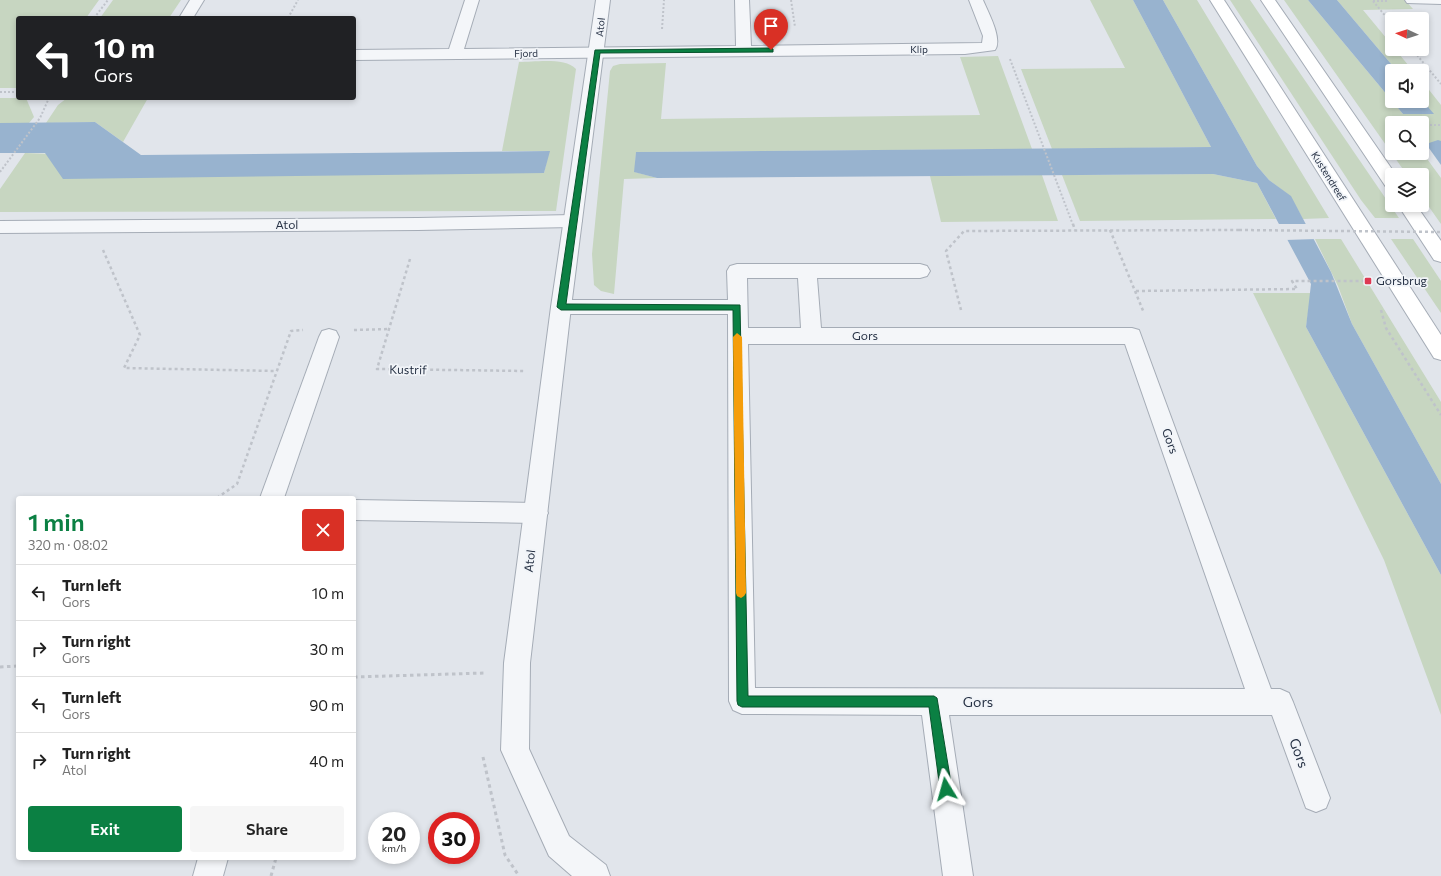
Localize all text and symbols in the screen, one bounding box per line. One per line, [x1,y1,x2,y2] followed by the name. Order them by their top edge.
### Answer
[754,9,788,50] pin
[1385,12,1429,56] north arrow
[1385,12,1429,212] map controls
[760,15,782,37] icon: arrive
[593,17,607,37] street label: Atol
[94,30,155,64] text: 10 m
[28,32,80,84] icon: left
[910,43,928,55] street label: Klip
[514,47,538,59] street label: Fjord
[94,64,133,86] text: Gors
[1385,64,1429,108] button: sound
[1385,116,1429,160] button: search
[1309,149,1349,203] street label: Kustendreef
[1385,168,1429,212] button: layers
[276,217,298,231] street label: Atol
[1376,273,1428,287] place label: Gorsbrug
[1363,276,1373,286] marker: Gorsbrug
[852,328,878,342] street label: Gors
[389,362,427,376] street label: Kustrif
[1160,426,1182,455] street label: Gors
[28,507,85,536] text: 1 min
[302,509,344,551] button: close
[28,537,108,553] text: 320 m · 08:02
[521,549,537,573] street label: Atol
[62,576,121,594] text: Turn left
[28,582,50,604] icon: left
[312,584,344,602] text: 10 m
[62,594,90,610] text: Gors
[62,632,131,650] text: Turn right
[28,638,50,660] icon: right
[310,640,344,658] text: 30 m
[62,650,90,666] text: Gors
[62,688,121,706] text: Turn left
[963,693,993,710] street label: Gors
[28,694,50,716] icon: left
[309,696,344,714] text: 90 m
[62,706,90,722] text: Gors
[1286,736,1313,770] street label: Gors
[62,744,131,762] text: Turn right
[28,750,50,772] icon: right
[309,752,344,770] text: 40 m
[62,762,87,778] text: Atol
[925,768,967,810] position arrow
[28,806,182,852] button: Exit
[190,806,344,852] button: Share
[428,812,480,864] speed limit sign: 30
[382,821,406,845] text: 20
[382,842,406,854] text: km/h

